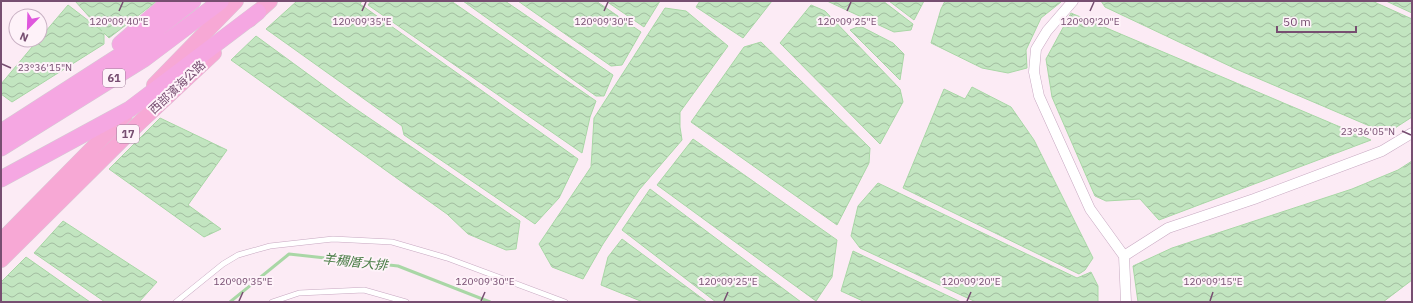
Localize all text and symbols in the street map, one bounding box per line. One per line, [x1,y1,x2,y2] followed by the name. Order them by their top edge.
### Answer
[8,8,48,48] north arrow
[1277,8,1356,34] scale bar
[1283,14,1311,29] text: 50 m
[89,15,149,28] text: 120°09'40"E
[332,15,392,28] text: 120°09'35"E
[574,15,634,28] text: 120°09'30"E
[817,15,877,28] text: 120°09'25"E
[1060,15,1120,28] text: 120°09'20"E
[18,29,30,45] text: N
[146,57,208,117] street label: 西部濱海公路
[18,61,72,74] text: 23°36'15"N
[103,69,125,87] road number: 61
[117,125,139,143] road number: 17
[1341,125,1395,138] text: 23°36'05"N
[322,250,390,274] water label: 羊稠厝大排
[213,275,273,288] text: 120°09'35"E
[455,275,515,288] text: 120°09'30"E
[698,275,758,288] text: 120°09'25"E
[941,275,1001,288] text: 120°09'20"E
[1183,275,1243,288] text: 120°09'15"E

